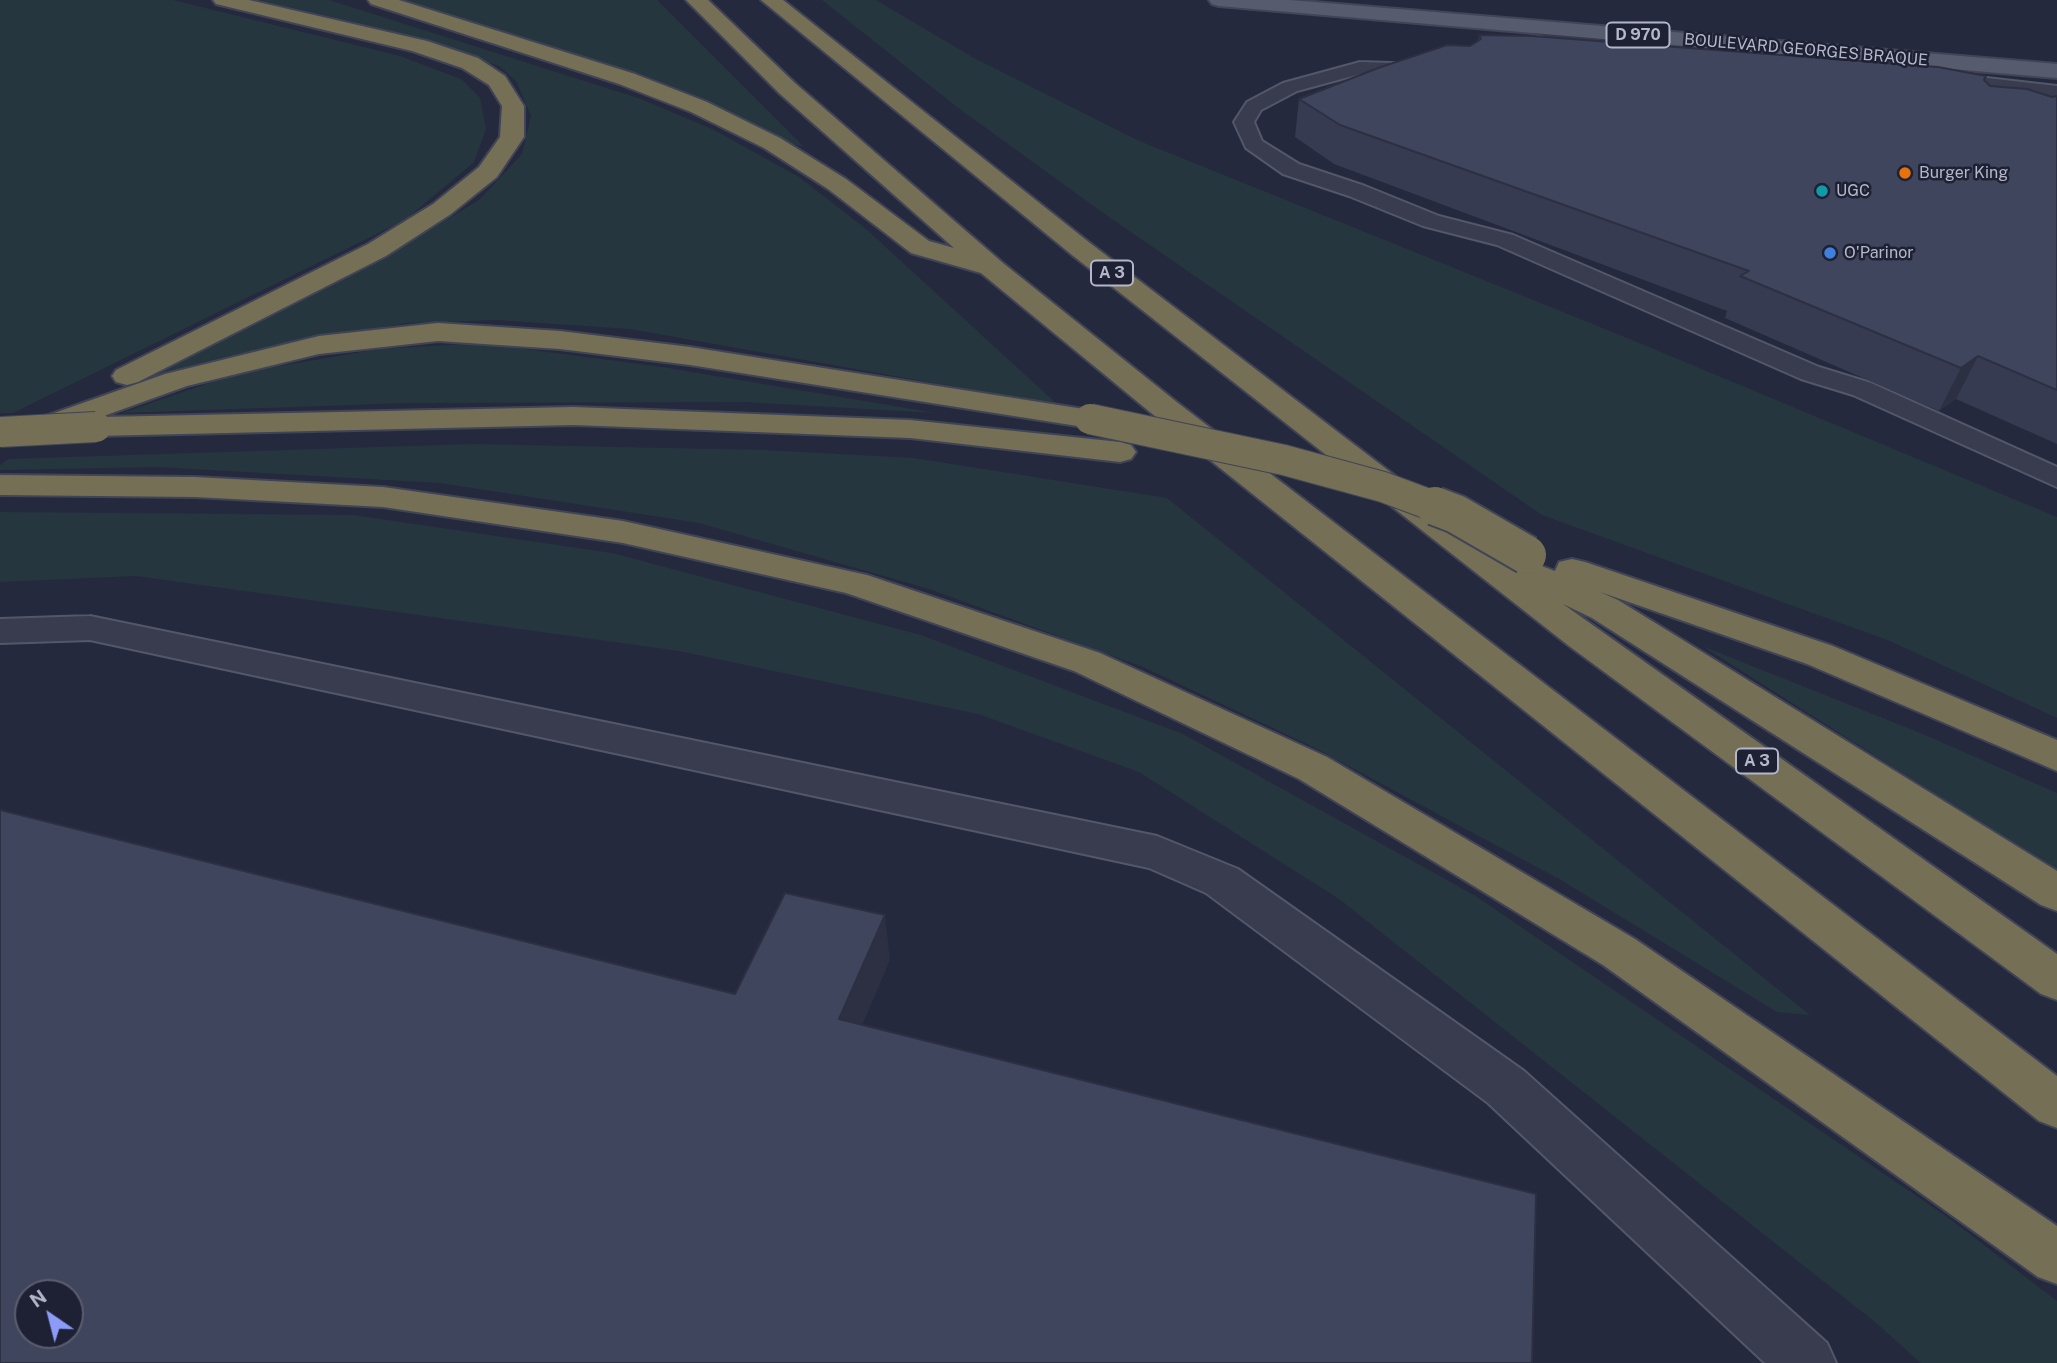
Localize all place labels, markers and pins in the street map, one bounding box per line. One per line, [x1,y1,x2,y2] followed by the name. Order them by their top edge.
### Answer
[1919,163,2008,183] place label: Burger King
[1897,165,1913,181] marker: Burger King
[1836,181,1870,201] place label: UGC
[1814,183,1830,199] marker: UGC
[1844,243,1913,263] place label: O'Parinor
[1822,245,1838,261] marker: O'Parinor

